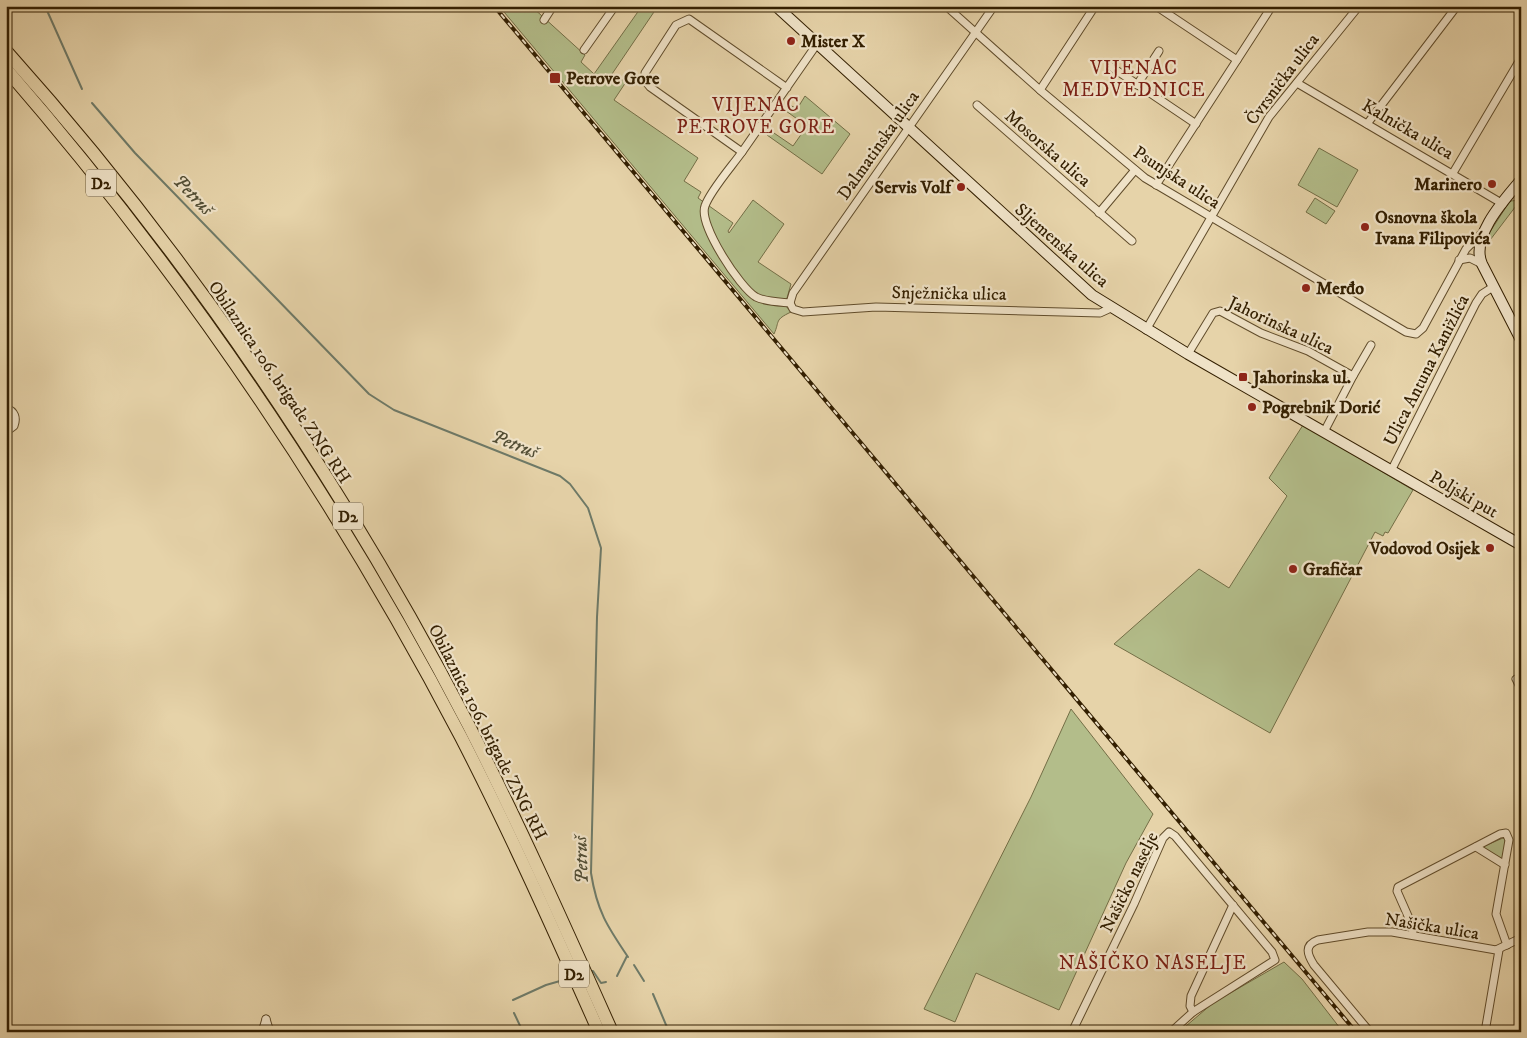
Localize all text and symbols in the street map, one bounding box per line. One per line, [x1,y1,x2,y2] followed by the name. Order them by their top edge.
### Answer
[1240,29,1325,130] street label: Čvrsnička ulica
[801,31,866,53] place label: Mister X
[785,35,797,47] marker: Mister X
[1062,57,1206,102] district label: VIJENAC MEDVEDNICE
[566,68,660,90] place label: Petrove Gore
[548,71,562,85] marker: Petrove Gore
[833,87,925,204] street label: Dalmatinska ulica
[677,94,835,139] district label: VIJENAC PETROVE GORE
[1358,95,1457,165] street label: Kalnička ulica
[1000,105,1095,192] street label: Mosorska ulica
[1129,142,1224,214] street label: Psunjska ulica
[86,170,116,197] road number: D2
[168,170,220,223] water label: Petruš
[1414,174,1482,196] place label: Marinero
[874,177,954,199] place label: Servis Volf
[1486,178,1498,190] marker: Marinero
[955,181,967,193] marker: Servis Volf
[1010,199,1113,293] street label: Sljemenska ulica
[1375,207,1490,250] place label: Osnovna škola Ivana Filipovića
[1359,221,1371,233] marker: Osnovna škola Ivana Filipovića
[203,277,355,488] street label: Obilaznica 106. brigade ZNG RH
[1316,278,1364,300] place label: Merđo
[891,282,1007,306] street label: Snježnička ulica
[1300,282,1312,294] marker: Merđo
[1223,291,1337,360] street label: Jahorinska ulica
[1379,291,1475,450] street label: Ulica Antuna Kanižlića
[1251,367,1351,389] place label: Jahorinska ul.
[1237,371,1249,383] marker: Jahorinska ul.
[1262,397,1380,419] place label: Pogrebnik Dorić
[1246,401,1258,413] marker: Pogrebnik Dorić
[488,425,544,465] water label: Petruš
[1425,466,1502,523] street label: Poljski put
[333,502,363,530] road number: D2
[1369,538,1481,560] place label: Vodovod Osijek
[1484,542,1496,554] marker: Vodovod Osijek
[1303,559,1362,581] place label: Grafičar
[1287,563,1299,575] marker: Grafičar
[423,621,551,844] street label: Obilaznica 106. brigade ZNG RH
[1096,828,1164,936] street label: Našičko naselje
[569,832,594,884] water label: Petruš
[1383,909,1481,945] street label: Našička ulica
[1059,950,1247,975] district label: NAŠIČKO NASELJE
[559,961,589,988] road number: D2

